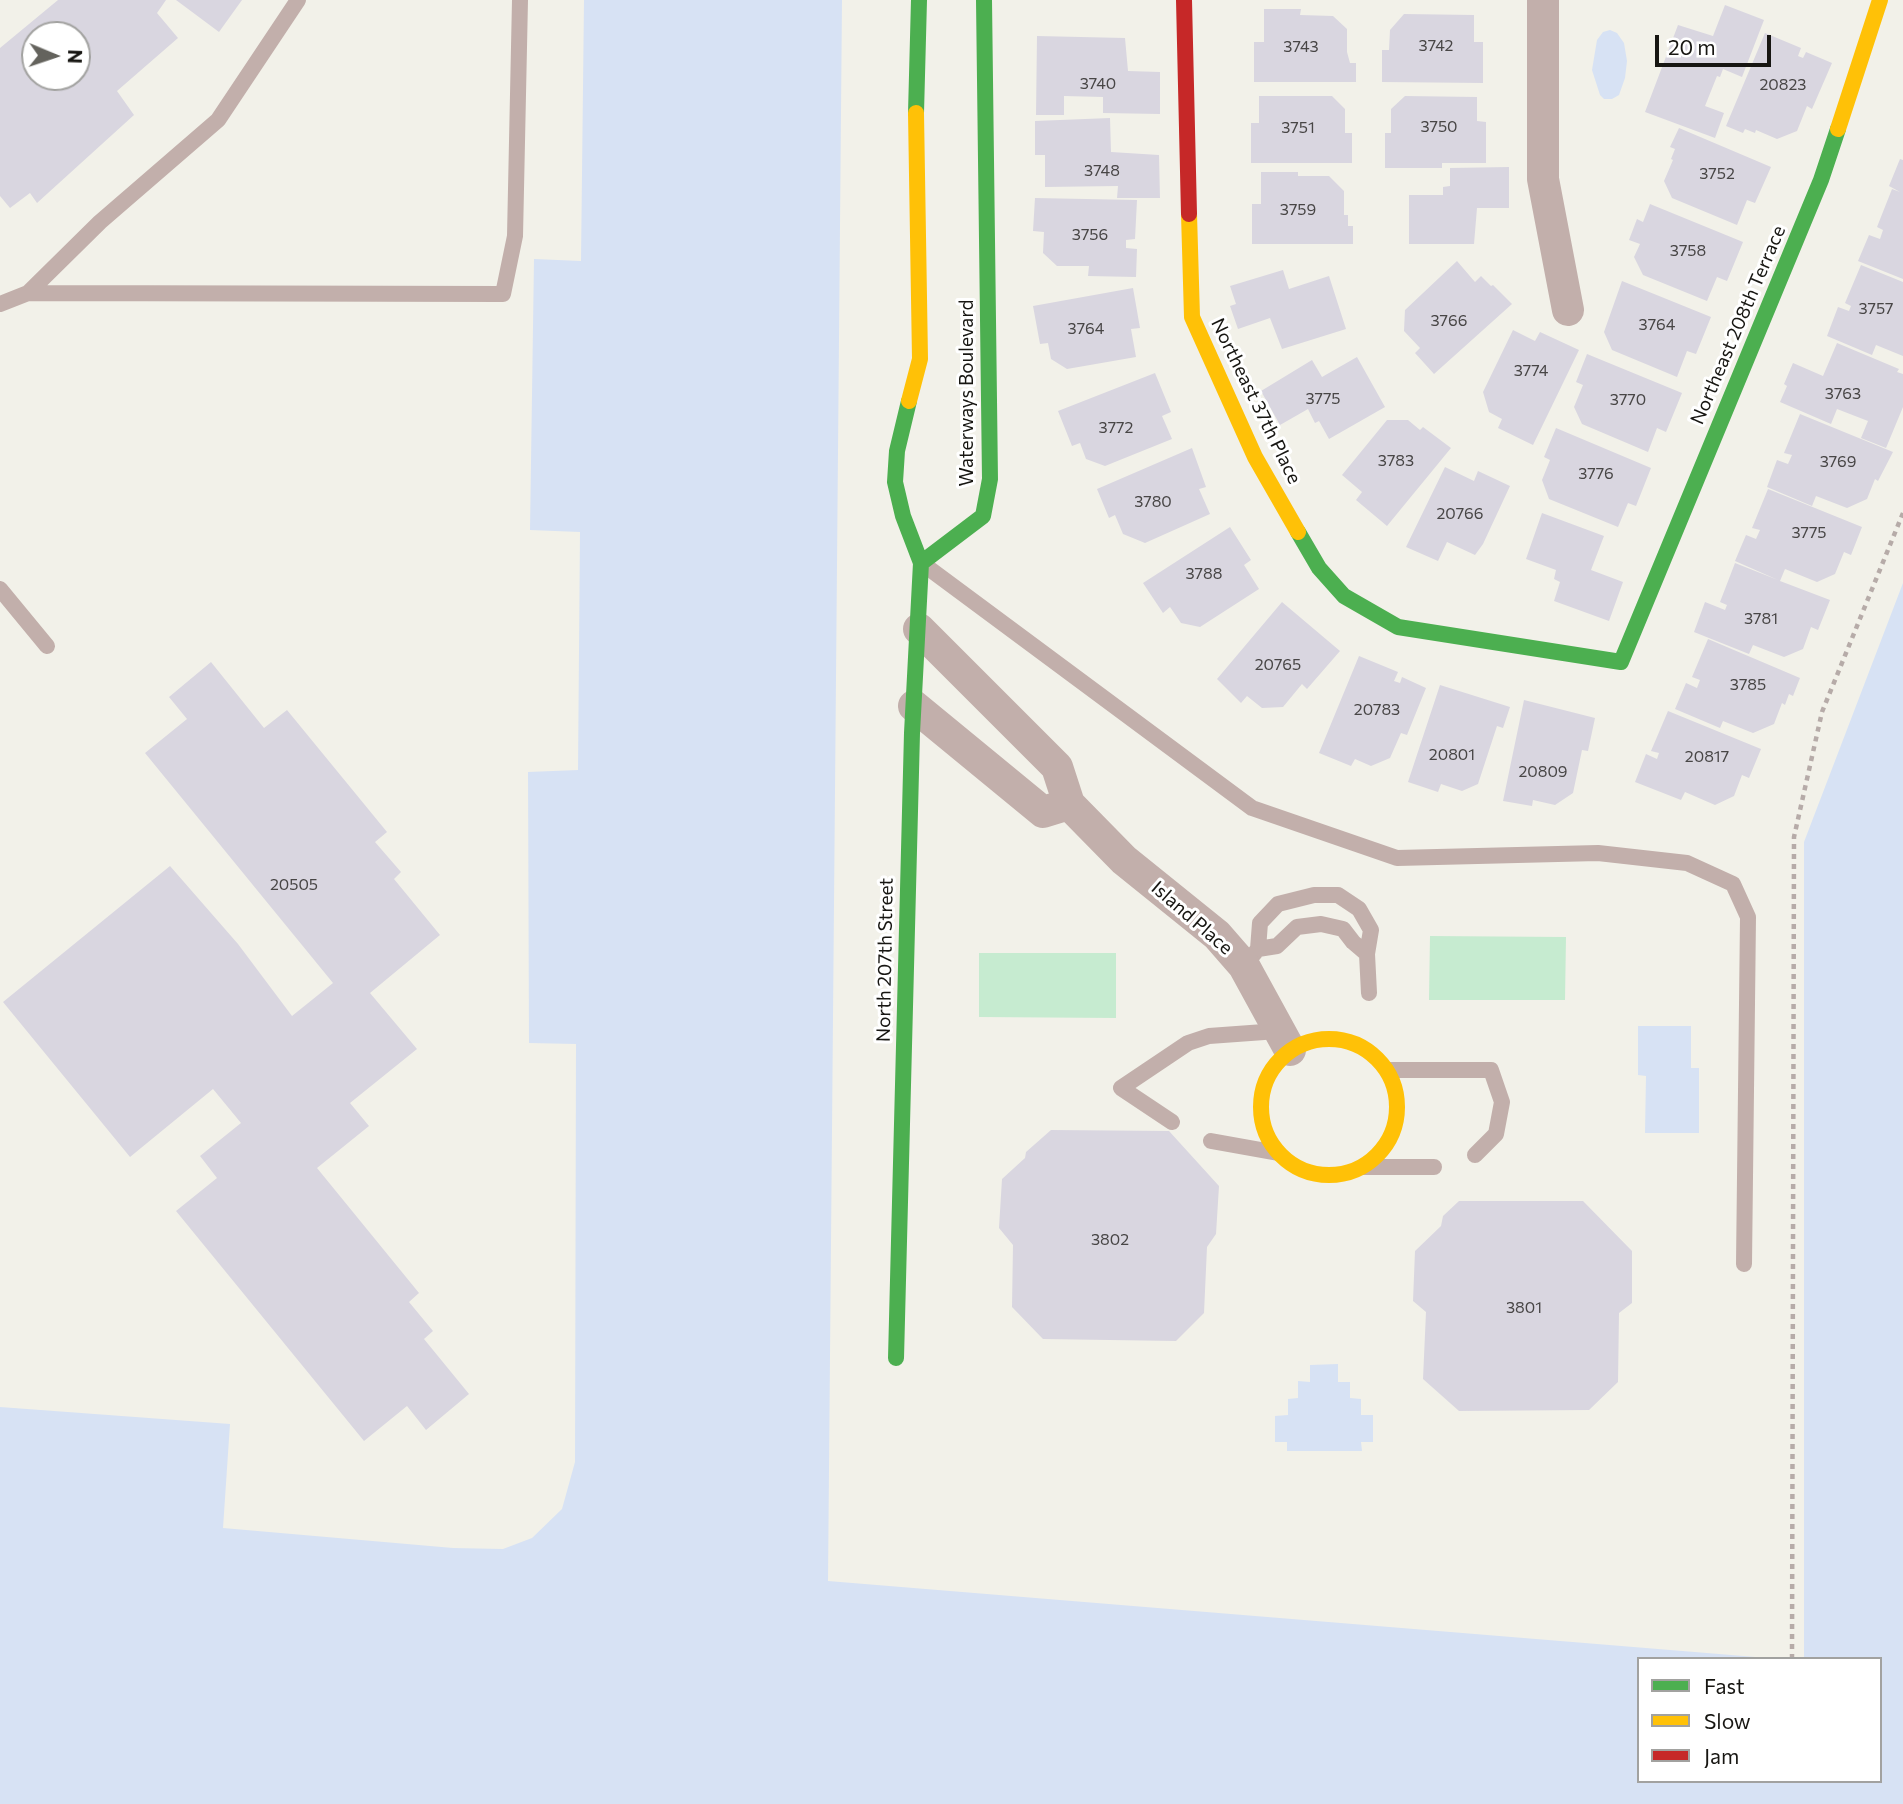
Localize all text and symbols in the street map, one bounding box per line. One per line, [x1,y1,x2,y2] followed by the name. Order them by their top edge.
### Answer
[21,21,91,91] north arrow
[1658,21,1773,65] scale bar
[1668,34,1716,59] text: 20 m
[1419,36,1453,56] house number: 3742
[1283,37,1319,57] house number: 3743
[64,49,87,64] text: N
[1080,74,1116,94] house number: 3740
[1760,75,1806,95] house number: 20823
[1420,117,1458,137] house number: 3750
[1281,118,1315,138] house number: 3751
[1084,161,1120,181] house number: 3748
[1699,164,1735,184] house number: 3752
[1280,200,1316,220] house number: 3759
[1686,222,1790,428] street label: Northeast 208th Terrace
[1072,225,1108,245] house number: 3756
[1670,241,1706,261] house number: 3758
[1858,299,1894,319] house number: 3757
[956,300,978,486] street label: Waterways Boulevard
[1431,311,1467,331] house number: 3766
[1206,315,1306,487] street label: Northeast 37th Place
[1639,315,1675,335] house number: 3764
[1068,319,1104,339] house number: 3764
[1514,361,1548,381] house number: 3774
[1825,384,1861,404] house number: 3763
[1305,389,1341,409] house number: 3775
[1610,390,1646,410] house number: 3770
[1099,418,1133,438] house number: 3772
[1378,451,1414,471] house number: 3783
[1820,452,1856,472] house number: 3769
[1578,464,1614,484] house number: 3776
[1134,492,1172,512] house number: 3780
[1436,504,1484,524] house number: 20766
[1791,523,1827,543] house number: 3775
[1186,564,1222,584] house number: 3788
[1744,609,1778,629] house number: 3781
[1255,655,1301,675] house number: 20765
[1730,675,1766,695] house number: 3785
[1354,700,1400,720] house number: 20783
[1429,745,1475,765] house number: 20801
[1685,747,1729,767] house number: 20817
[1518,762,1568,782] house number: 20809
[270,875,318,895] house number: 20505
[1147,876,1237,960] street label: Island Place
[872,878,898,1042] street label: North 207th Street
[1091,1230,1129,1250] house number: 3802
[1506,1298,1542,1318] house number: 3801
[1637,1657,1882,1783] legend
[1704,1673,1745,1698] text: Fast
[1704,1708,1751,1733] text: Slow
[1704,1743,1739,1768] text: Jam

